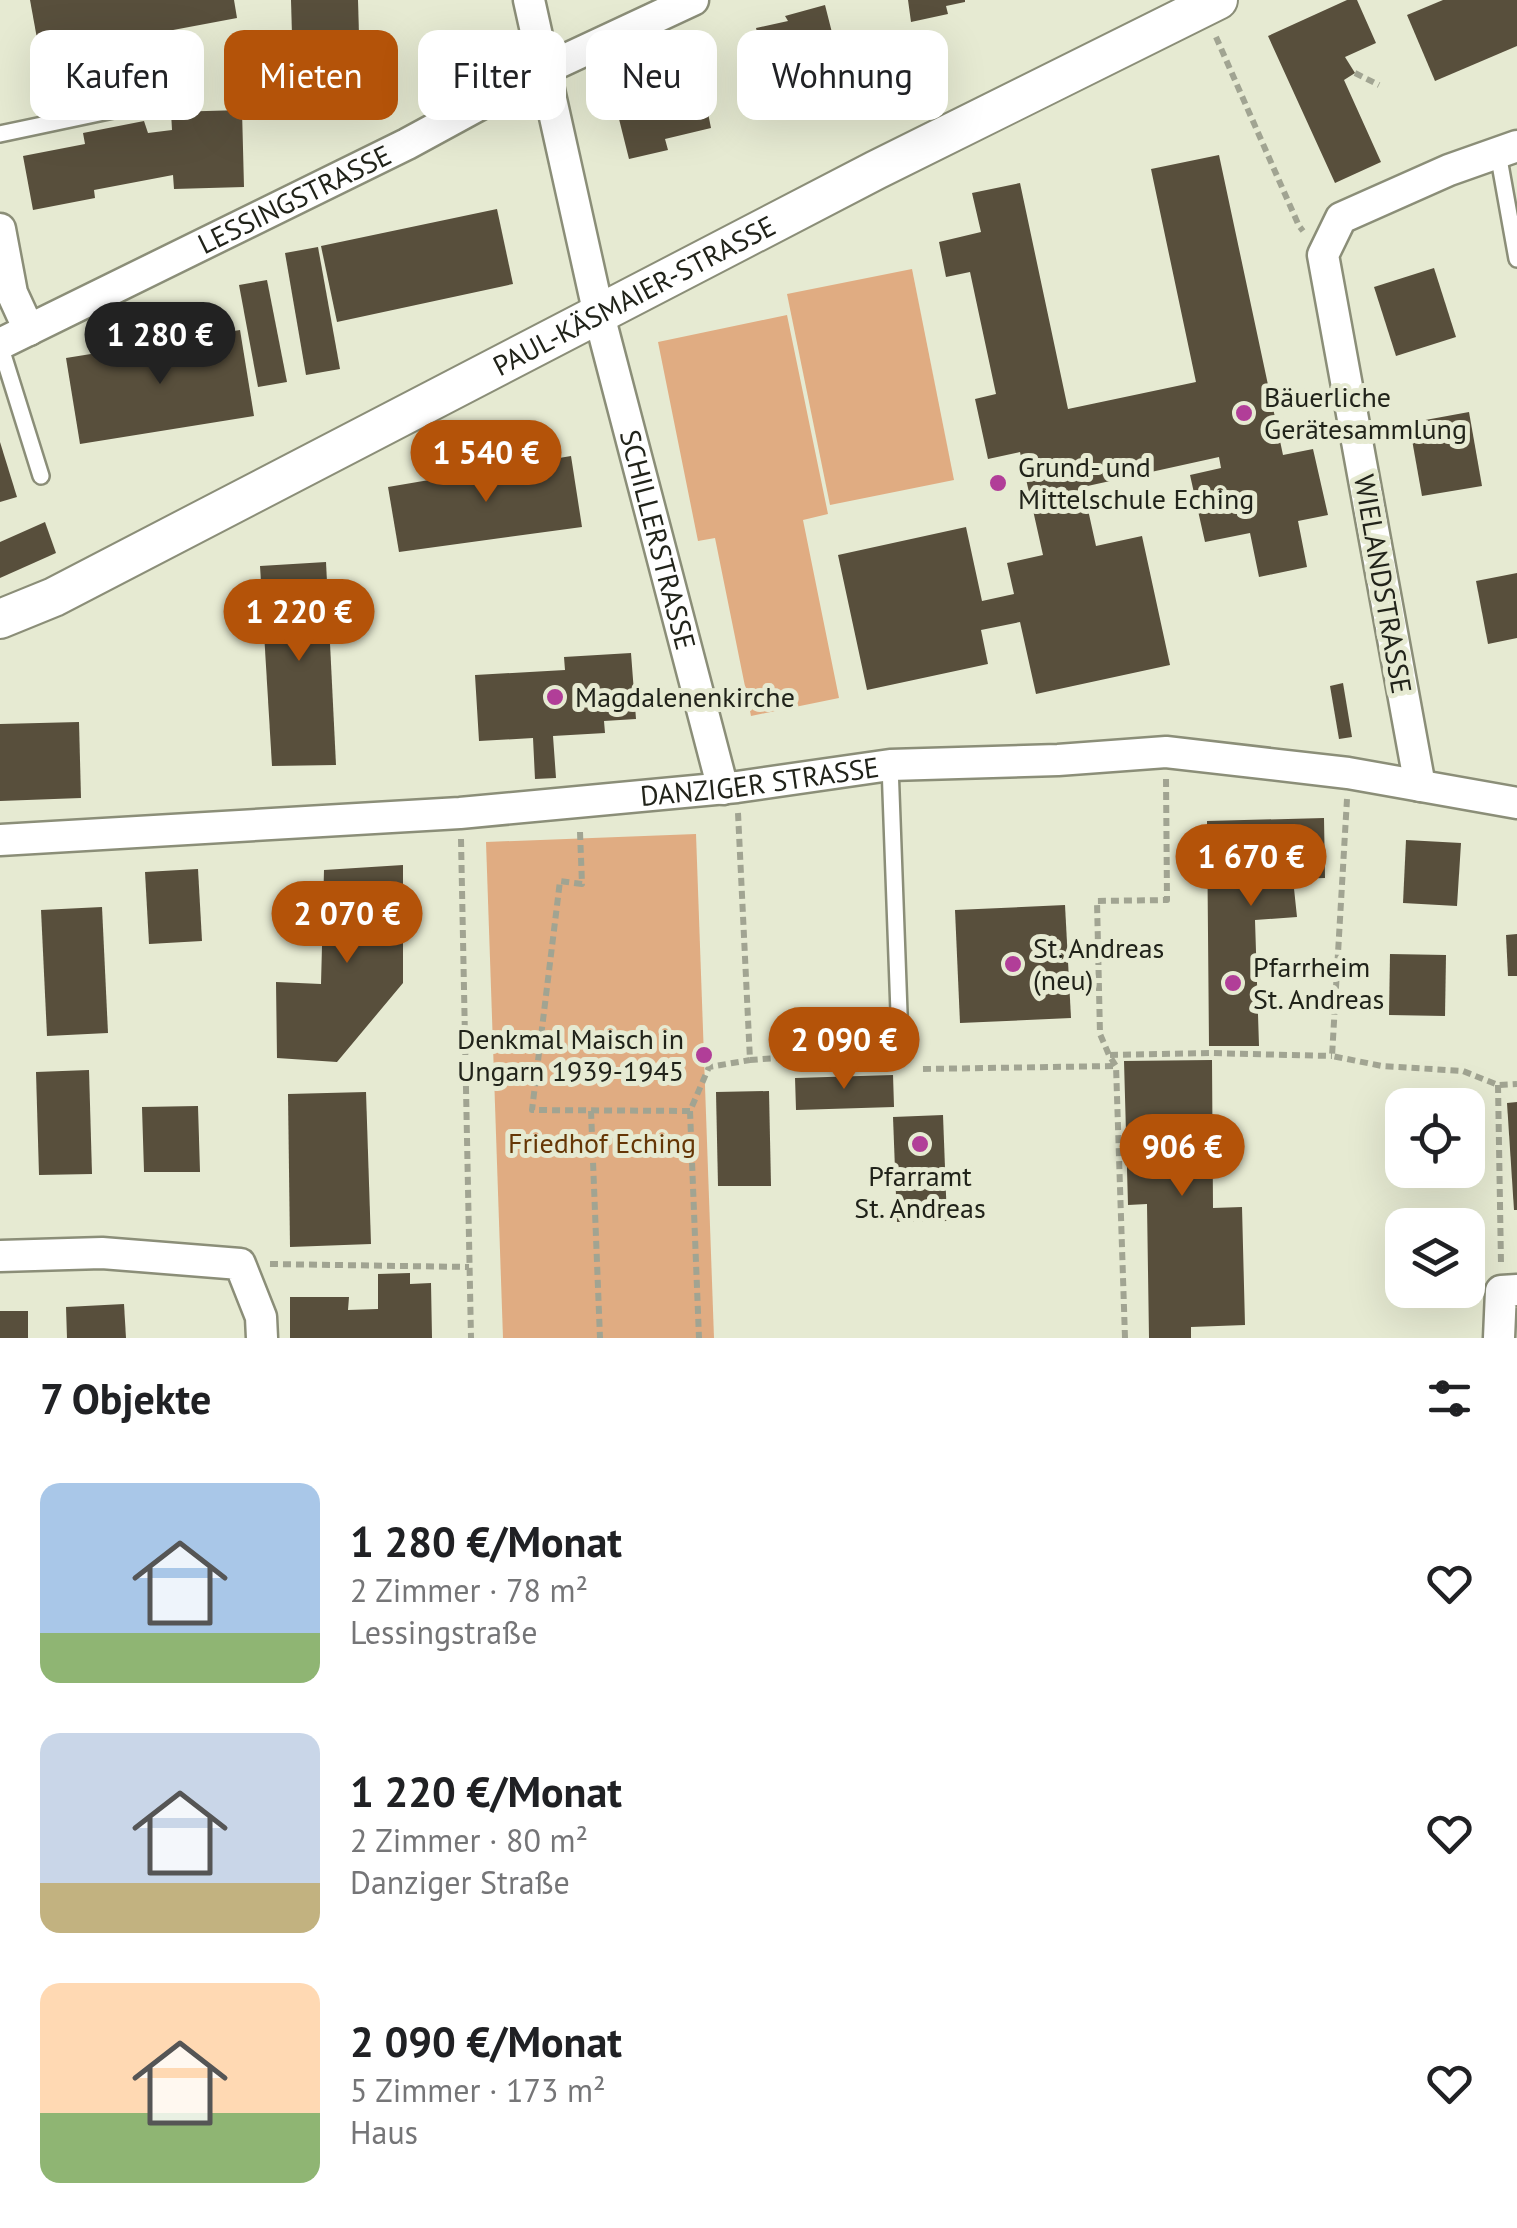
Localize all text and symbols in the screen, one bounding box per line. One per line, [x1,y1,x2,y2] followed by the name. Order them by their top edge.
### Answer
[30,30,204,120] chip: Kaufen
[224,30,398,120] chip: Mieten
[418,30,566,120] chip: Filter
[586,30,717,120] chip: Neu
[737,30,948,120] chip: Wohnung
[191,136,397,262] street label: LESSINGSTRASSE
[486,207,781,384] street label: PAUL-KÄSMAIER-STRASSE
[68,302,252,387] pin: 1 280 €
[107,313,213,355] text: 1 280 €
[1264,378,1467,447] place label: Bäuerliche Gerätesammlung
[1233,402,1255,424] marker: Bäuerliche Gerätesammlung
[394,420,578,505] pin: 1 540 €
[612,426,705,654] street label: SCHILLERSTRASSE
[433,431,539,473] text: 1 540 €
[1018,448,1254,517] place label: Grund- und Mittelschule Eching
[1346,471,1421,696] street label: WIELANDSTRASSE
[987,472,1009,494] marker: Grund- und Mittelschule Eching
[207,579,391,664] pin: 1 220 €
[246,590,352,632] text: 1 220 €
[575,678,795,715] place label: Magdalenenkirche
[544,686,566,708] marker: Magdalenenkirche
[639,748,881,814] street label: DANZIGER STRASSE
[1159,824,1343,909] pin: 1 670 €
[1198,835,1304,877] text: 1 670 €
[255,881,439,966] pin: 2 070 €
[294,892,400,934] text: 2 070 €
[1033,929,1164,998] place label: St. Andreas (neu)
[1253,948,1384,1017] place label: Pfarrheim St. Andreas
[1002,953,1024,975] marker: St. Andreas (neu)
[1222,972,1244,994] marker: Pfarrheim St. Andreas
[752,1007,936,1092] pin: 2 090 €
[791,1018,897,1060] text: 2 090 €
[457,1020,684,1089] place label: Denkmal Maisch in Ungarn 1939-1945
[693,1044,715,1066] marker: Denkmal Maisch in Ungarn 1939-1945
[1385,1088,1485,1308] map controls
[1385,1088,1485,1188] button: locate
[1112,1114,1252,1199] pin: 906 €
[508,1124,696,1161] park label: Friedhof Eching
[1142,1125,1222,1167] text: 906 €
[909,1133,931,1155] marker: Pfarramt St. Andreas
[854,1157,986,1226] place label: Pfarramt St. Andreas
[1385,1208,1485,1308] button: layers
[40,1371,211,1426] text: 7 Objekte
[1422,1371,1477,1426] icon: filters
[350,1514,622,1569] text: 1 280 €/Monat
[120,1523,240,1643] icon: home
[1422,1556,1477,1611] icon: heart
[350,1569,588,1611] text: 2 Zimmer · 78 m²
[350,1611,537,1653] text: Lessingstraße
[350,1764,622,1819] text: 1 220 €/Monat
[120,1773,240,1893] icon: home
[1422,1806,1477,1861] icon: heart
[350,1819,588,1861] text: 2 Zimmer · 80 m²
[350,1861,570,1903] text: Danziger Straße
[350,2014,622,2069] text: 2 090 €/Monat
[120,2023,240,2143] icon: home
[1422,2056,1477,2111] icon: heart
[350,2069,606,2111] text: 5 Zimmer · 173 m²
[350,2111,418,2153] text: Haus

